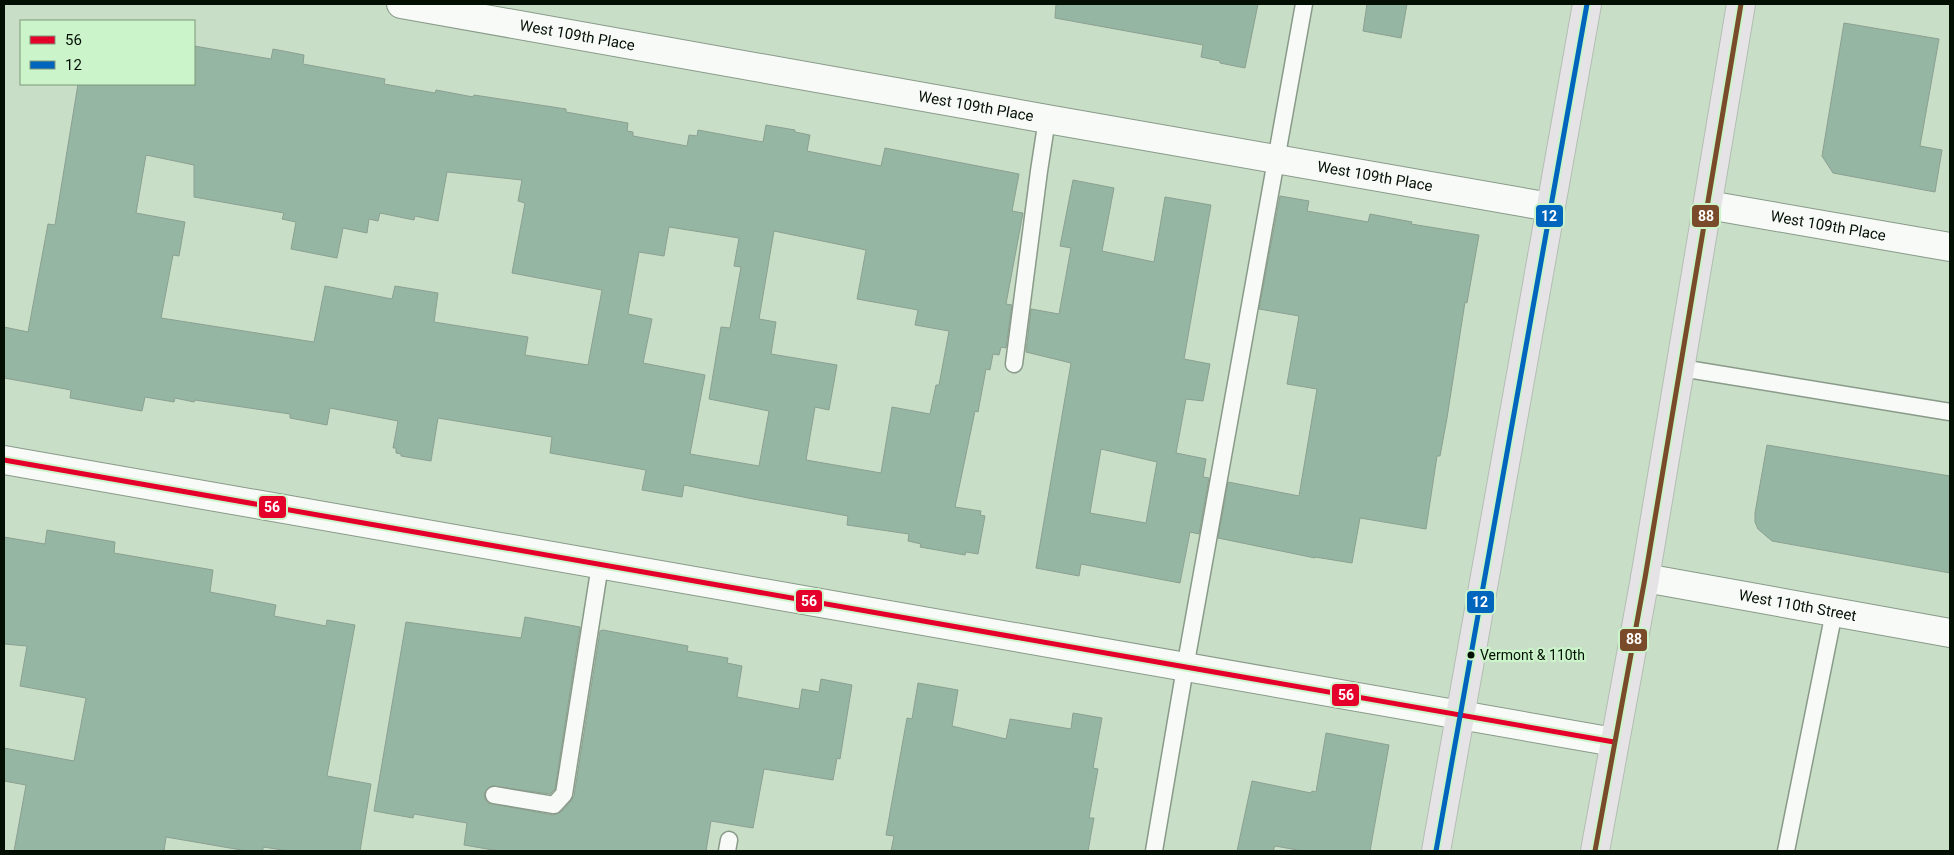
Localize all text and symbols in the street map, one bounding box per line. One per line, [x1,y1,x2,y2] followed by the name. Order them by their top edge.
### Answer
[518,16,636,54] street label: West 109th Place
[20,20,195,85] legend
[65,31,82,49] text: 56
[65,56,82,74] text: 12
[917,87,1035,125] street label: West 109th Place
[1316,157,1434,195] street label: West 109th Place
[1535,204,1564,228] line badge: 12
[1691,204,1720,228] line badge: 88
[1769,207,1887,245] street label: West 109th Place
[1541,208,1557,224] text: 12
[1698,208,1714,224] text: 88
[258,495,287,519] line badge: 56
[264,499,280,515] text: 56
[1737,586,1858,625] street label: West 110th Street
[795,589,823,613] line badge: 56
[1466,590,1495,614] line badge: 12
[801,593,817,609] text: 56
[1472,594,1488,610] text: 12
[1619,628,1648,652] line badge: 88
[1626,631,1642,647] text: 88
[1480,647,1585,663] place label: Vermont & 110th
[1466,650,1476,660] marker: Vermont & 110th
[1331,683,1360,707] line badge: 56
[1338,687,1354,703] text: 56

